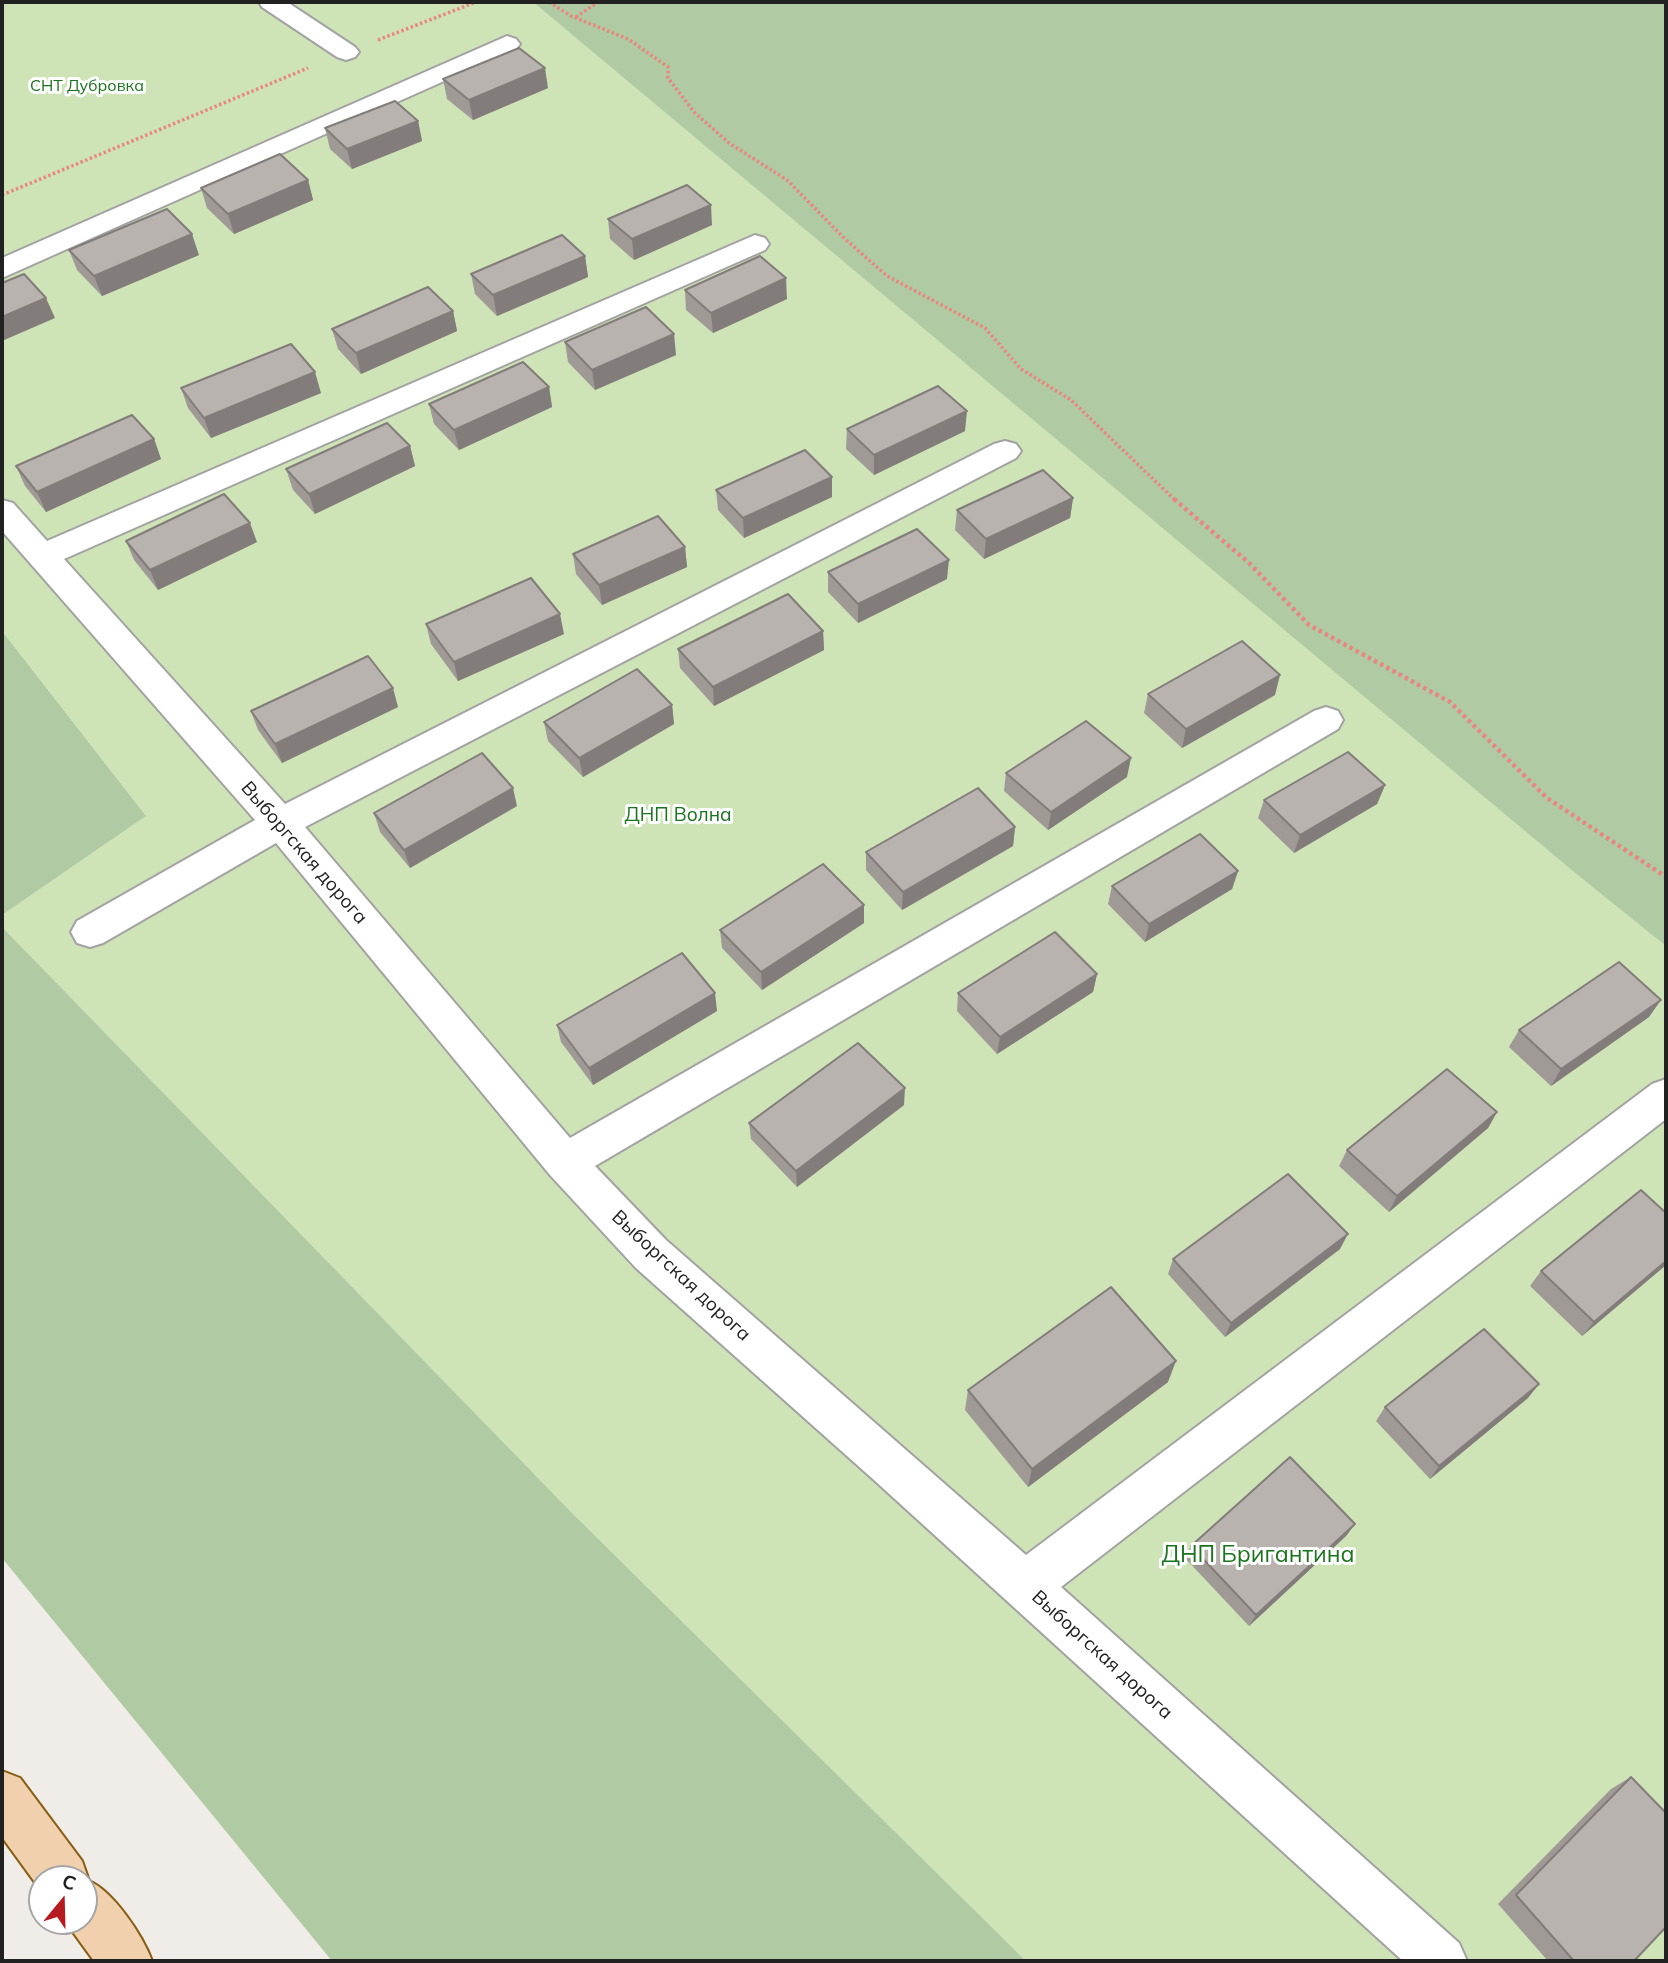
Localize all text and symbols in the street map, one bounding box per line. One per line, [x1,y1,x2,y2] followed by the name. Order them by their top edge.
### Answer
[30,76,144,96] park label: СНТ Дубровка
[236,777,372,929] street label: Выборгская дорога
[624,804,732,826] park label: ДНП Волна
[607,1206,755,1346] street label: Выборгская дорога
[1162,1541,1354,1569] park label: ДНП Бригантина
[1027,1586,1177,1724] street label: Выборгская дорога
[28,1865,98,1935] north arrow
[59,1869,79,1895] text: С

